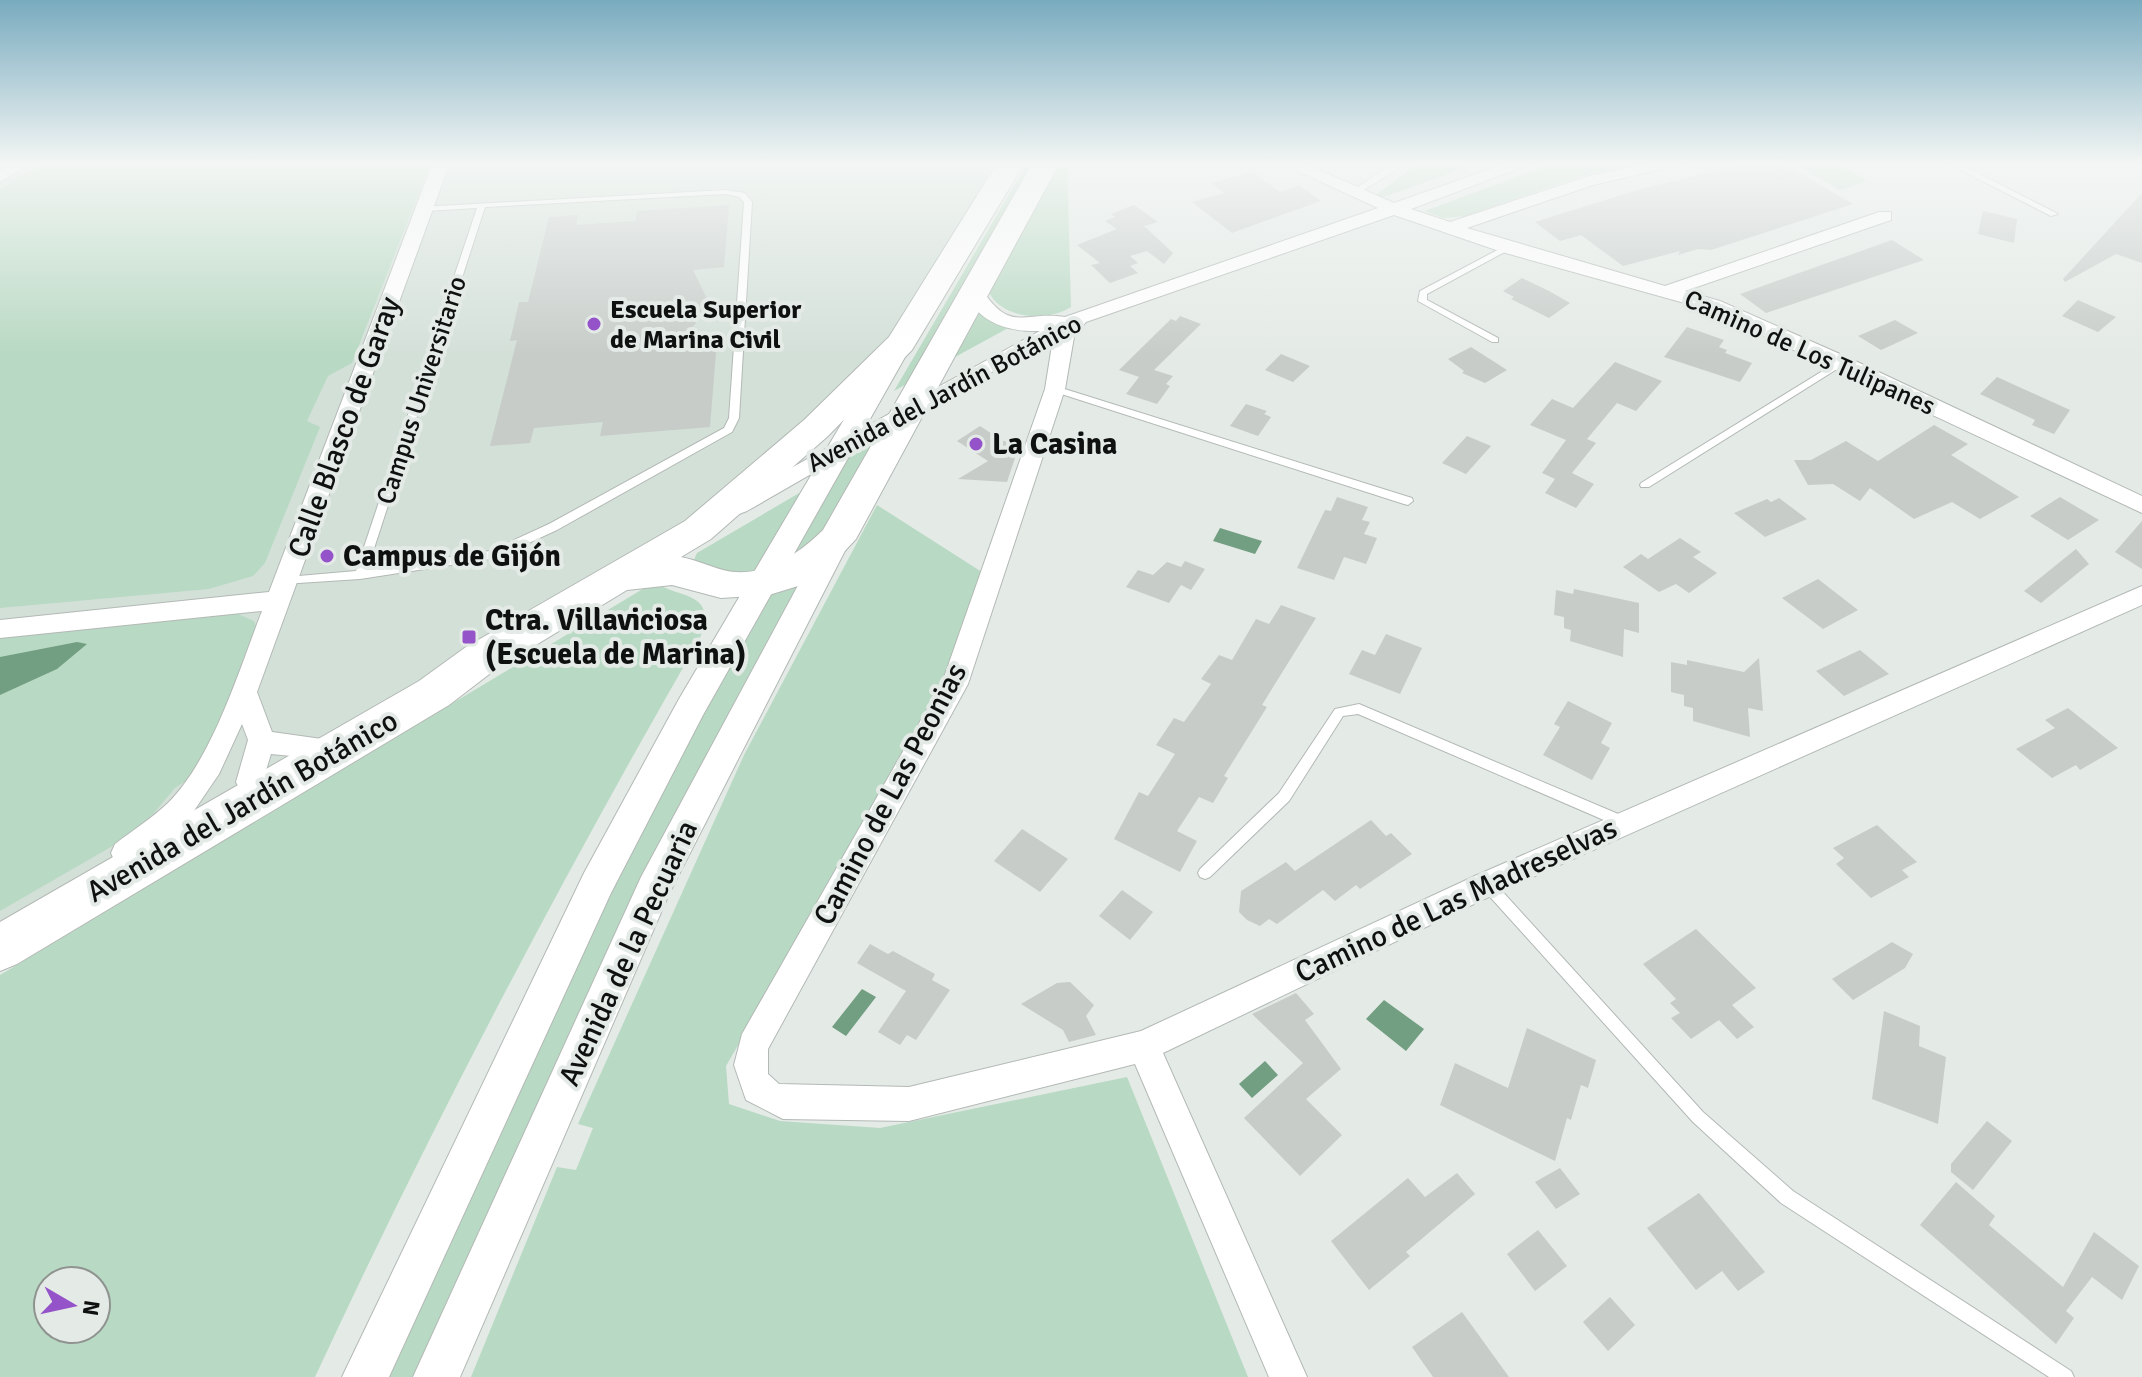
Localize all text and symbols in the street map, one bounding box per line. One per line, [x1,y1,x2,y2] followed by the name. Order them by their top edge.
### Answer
[370,272,474,509] street label: Campus Universitario
[1679,283,1940,423] street label: Camino de Los Tulipanes
[280,292,409,563] street label: Calle Blasco de Garay
[610,294,802,356] place label: Escuela Superior de Marina Civil
[802,308,1087,480] street label: Avenida del Jardín Botánico
[585,315,603,333] marker: Escuela Superior de Marina Civil
[992,426,1117,463] place label: La Casina
[967,435,985,453] marker: La Casina
[343,538,561,575] place label: Campus de Gijón
[318,547,336,565] marker: Campus de Gijón
[485,602,746,673] place label: Ctra. Villaviciosa (Escuela de Marina)
[460,628,478,646] marker: Ctra. Villaviciosa (Escuela de Marina)
[806,657,975,931] street label: Camino de Las Peonias
[80,702,405,911] street label: Avenida del Jardín Botánico
[1289,810,1623,991] street label: Camino de Las Madreselvas
[551,815,706,1092] street label: Avenida de la Pecuaria
[32,1265,112,1345] north arrow
[77,1298,106,1318] text: N

